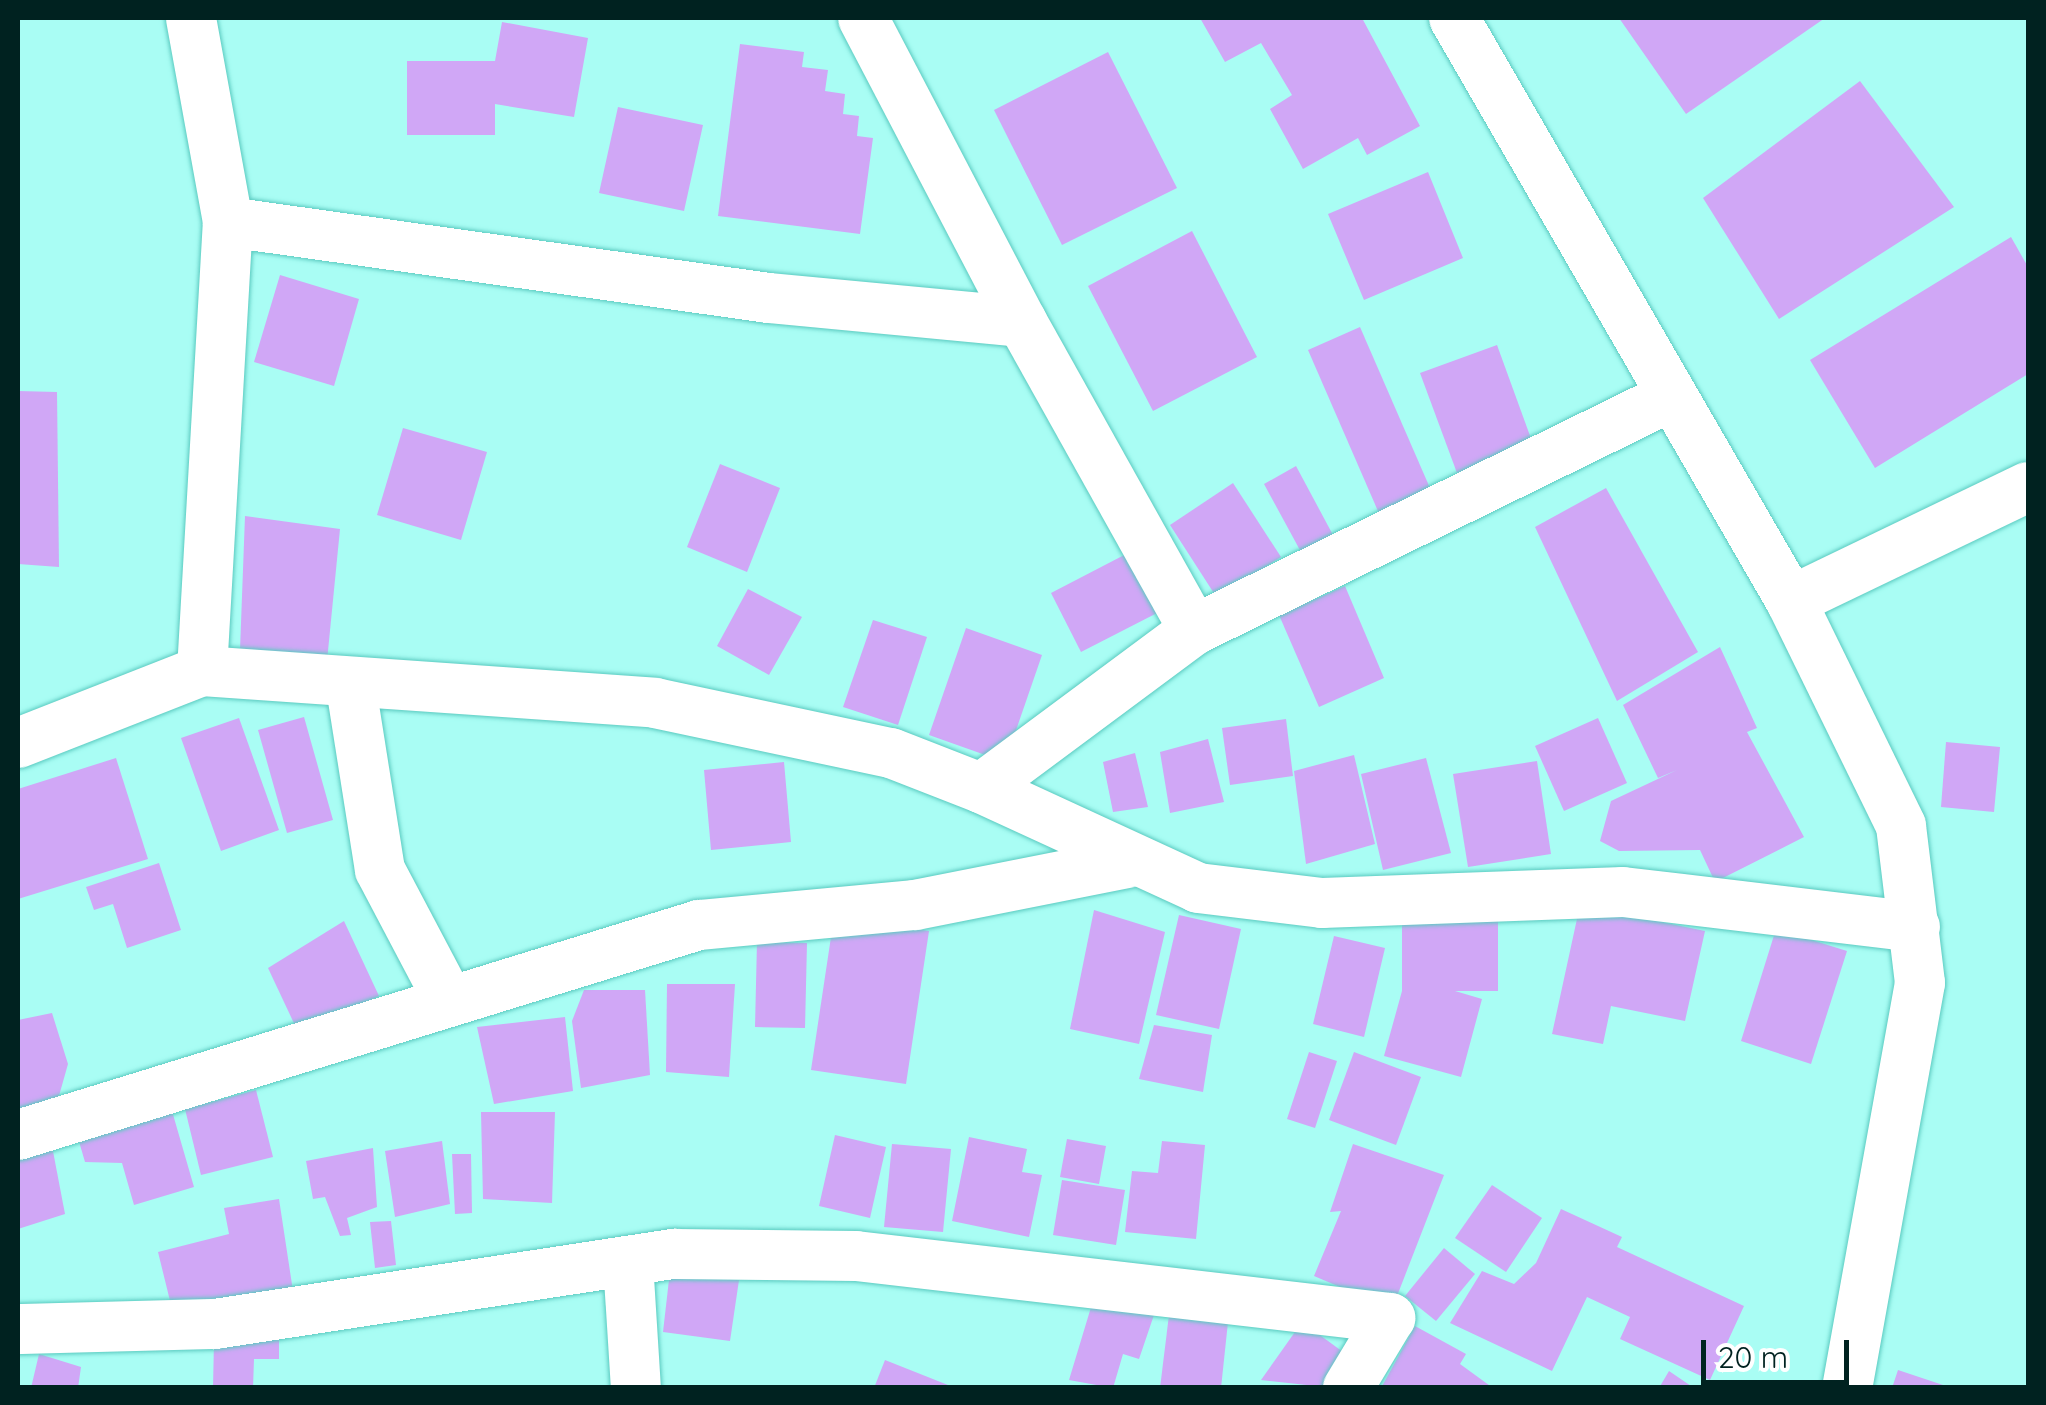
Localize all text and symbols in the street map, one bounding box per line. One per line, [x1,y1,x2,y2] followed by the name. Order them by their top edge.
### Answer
[1706,1320,1854,1382] scale bar
[1718,1338,1788,1376] text: 20 m

